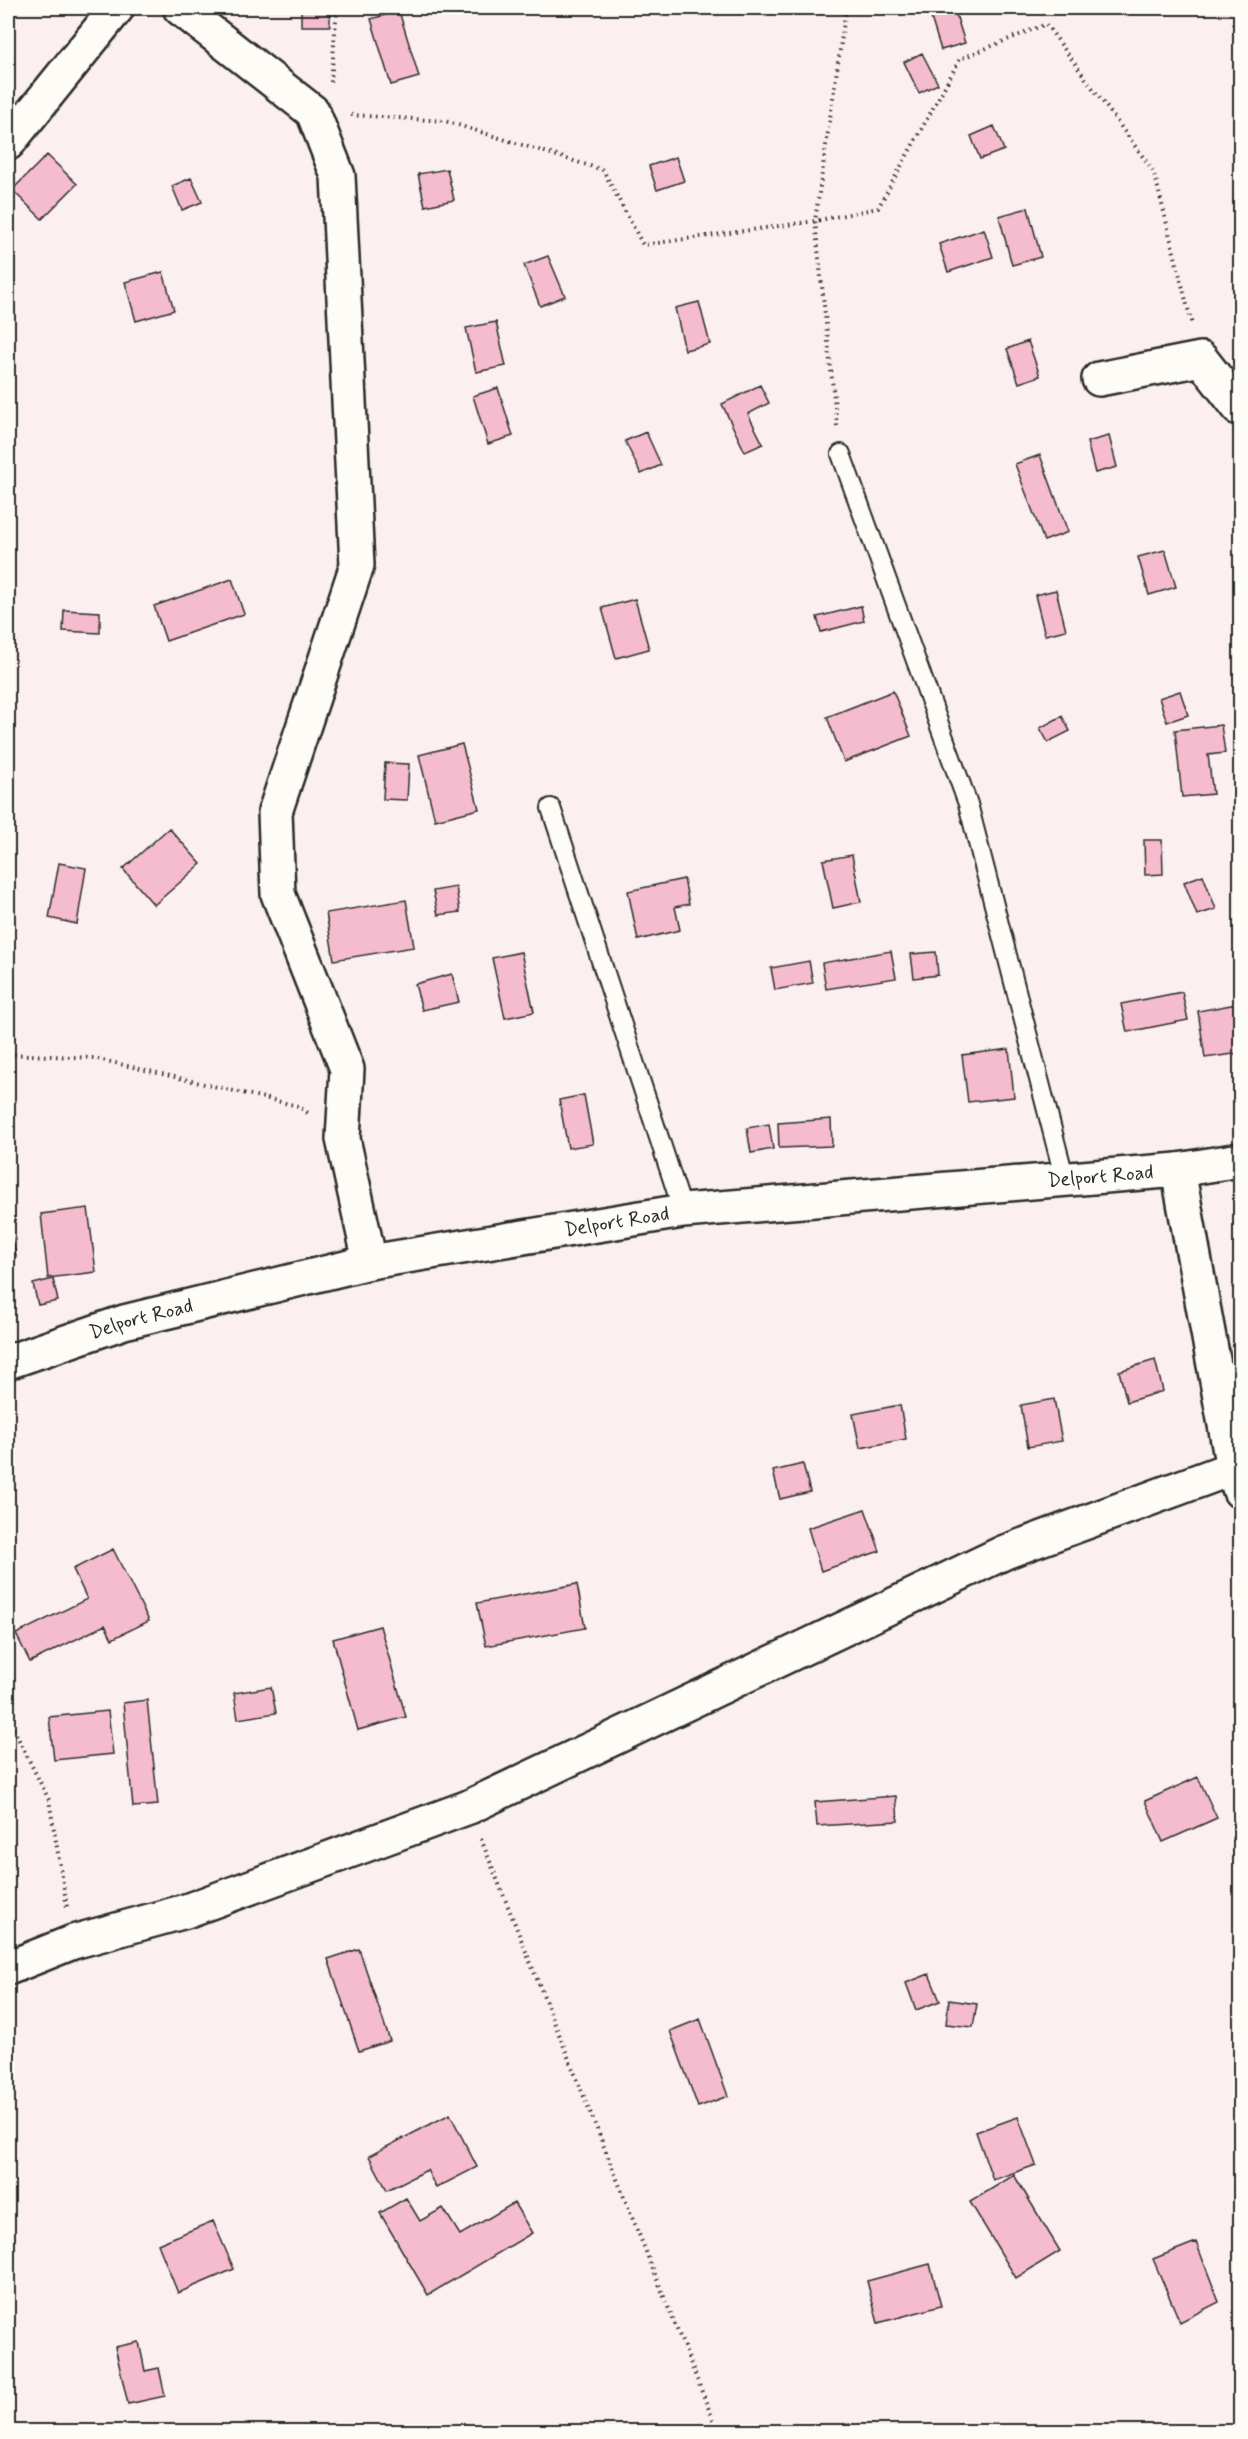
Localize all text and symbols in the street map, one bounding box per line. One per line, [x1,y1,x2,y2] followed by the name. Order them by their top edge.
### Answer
[1047,1159,1155,1194] street label: Delport Road
[562,1200,671,1244] street label: Delport Road
[86,1292,196,1346] street label: Delport Road

